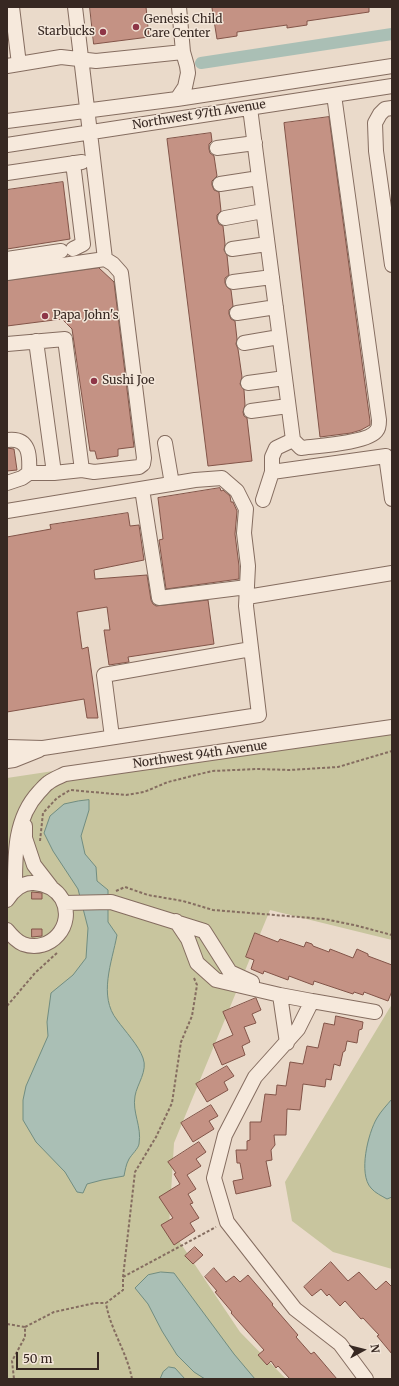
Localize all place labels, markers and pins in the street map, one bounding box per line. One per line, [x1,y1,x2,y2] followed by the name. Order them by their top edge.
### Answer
[144,13,222,41] place label: Genesis Child Care Center
[131,22,141,32] marker: Genesis Child Care Center
[37,25,95,39] place label: Starbucks
[98,27,108,37] marker: Starbucks
[53,309,119,323] place label: Papa John's
[40,311,50,321] marker: Papa John's
[102,374,155,388] place label: Sushi Joe
[89,376,99,386] marker: Sushi Joe

